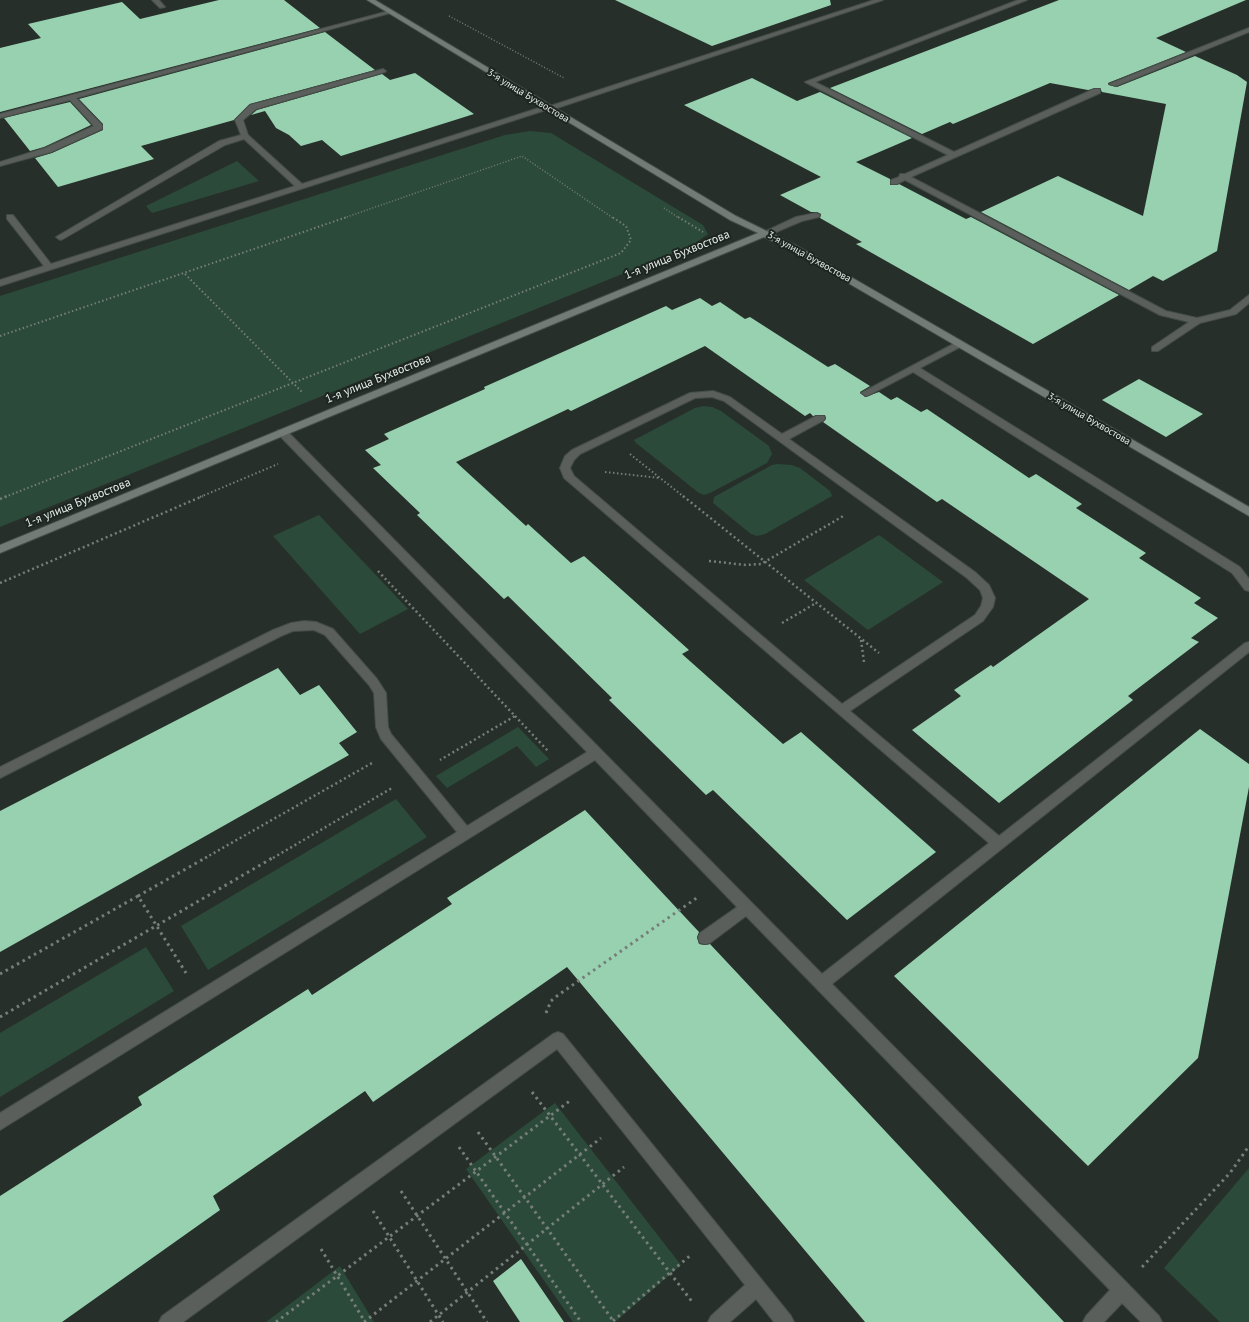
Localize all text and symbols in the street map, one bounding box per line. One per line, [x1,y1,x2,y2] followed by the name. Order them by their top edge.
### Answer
[485,67,571,125] street label: 3-я улица Бухвостова
[622,227,732,283] street label: 1-я улица Бухвостова
[765,229,853,285] street label: 3-я улица Бухвостова
[323,351,433,407] street label: 1-я улица Бухвостова
[1045,390,1133,448] street label: 3-я улица Бухвостова
[23,475,133,531] street label: 1-я улица Бухвостова

